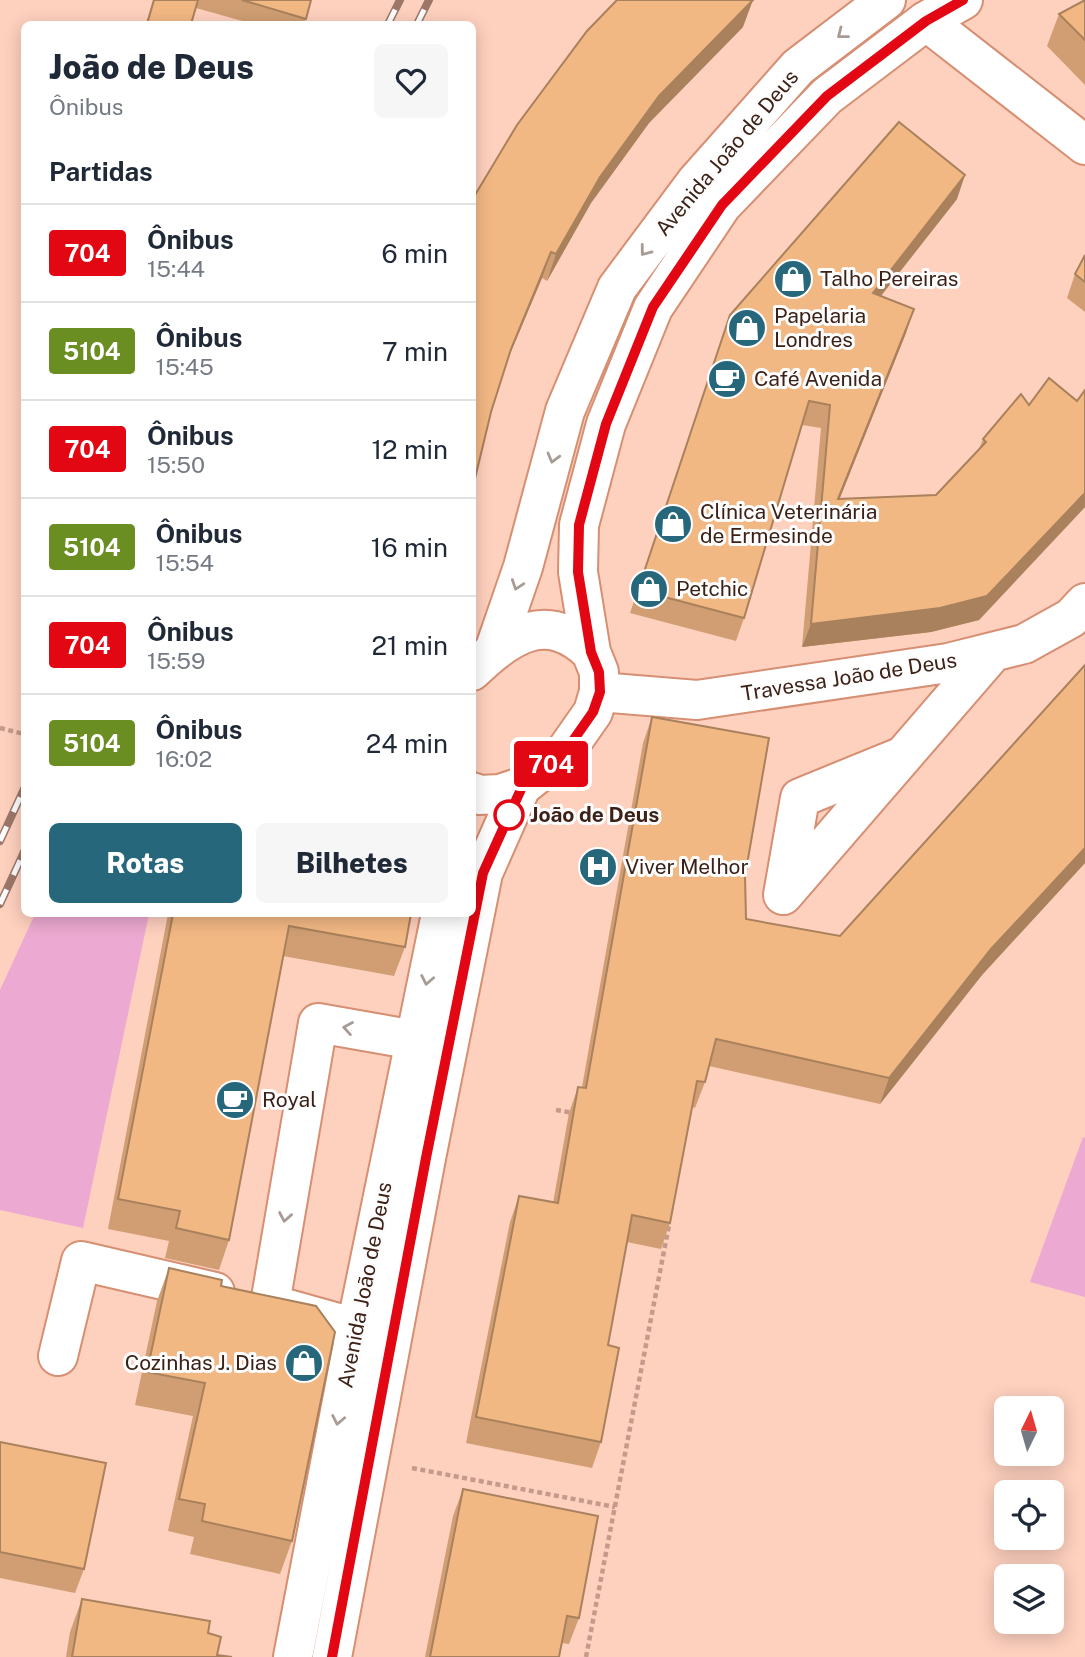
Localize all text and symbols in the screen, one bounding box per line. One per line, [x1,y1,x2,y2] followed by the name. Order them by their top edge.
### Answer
[837,25,850,38] one-way arrow
[374,44,448,118] button: heart
[49,48,254,86] text: João de Deus
[650,65,803,241] street label: Avenida João de Deus
[49,93,124,120] text: Ônibus
[49,156,153,187] text: Partidas
[147,224,234,255] text: Ônibus
[381,238,448,269] text: 6 min
[65,239,110,267] text: 704
[641,244,653,256] one-way arrow
[147,255,205,282] text: 15:44
[772,258,814,300] shop icon: Talho Pereiras
[820,266,958,291] place label: Talho Pereiras
[774,303,866,352] place label: Papelaria Londres
[726,307,768,349] shop icon: Papelaria Londres
[156,322,242,353] text: Ônibus
[382,336,448,367] text: 7 min
[63,337,121,365] text: 5104
[156,353,214,380] text: 15:45
[706,358,748,400] cafe icon: Café Avenida
[754,366,882,391] place label: Café Avenida
[147,420,234,451] text: Ônibus
[372,434,448,465] text: 12 min
[65,435,110,463] text: 704
[147,451,205,478] text: 15:50
[547,451,561,463] one-way arrow
[700,499,877,548] place label: Clínica Veterinária de Ermesinde
[652,503,694,545] shop icon: Clínica Veterinária de Ermesinde
[156,518,242,549] text: Ônibus
[371,532,448,563] text: 16 min
[63,533,121,561] text: 5104
[156,549,214,576] text: 15:54
[628,568,670,610] shop icon: Petchic
[676,576,748,601] place label: Petchic
[511,578,525,590] one-way arrow
[147,616,234,647] text: Ônibus
[372,630,448,661] text: 21 min
[65,631,110,659] text: 704
[147,647,205,674] text: 15:59
[739,647,958,706] street label: Travessa João de Deus
[156,714,242,745] text: Ônibus
[366,728,448,759] text: 24 min
[63,729,121,757] text: 5104
[511,741,591,787] line badge: 704
[156,745,212,772] text: 16:02
[528,750,574,778] text: 704
[494,800,524,830] marker: João de Deus
[530,802,659,827] place label: João de Deus
[49,823,242,903] button: Rotas
[256,823,448,903] button: Bilhetes
[577,846,619,888] hospital icon: Viver Melhor
[625,854,749,879] place label: Viver Melhor
[421,974,436,986] one-way arrow
[342,1022,354,1037] one-way arrow
[214,1079,256,1121] cafe icon: Royal
[262,1087,317,1112] place label: Royal
[332,1180,397,1390] street label: Avenida João de Deus
[278,1211,293,1223] one-way arrow
[283,1342,325,1384] shop icon: Cozinhas J. Dias
[125,1350,277,1375] place label: Cozinhas J. Dias
[994,1396,1064,1466] north arrow
[994,1396,1064,1634] map controls
[332,1413,347,1425] one-way arrow
[994,1480,1064,1550] button: locate
[994,1564,1064,1634] button: layers

